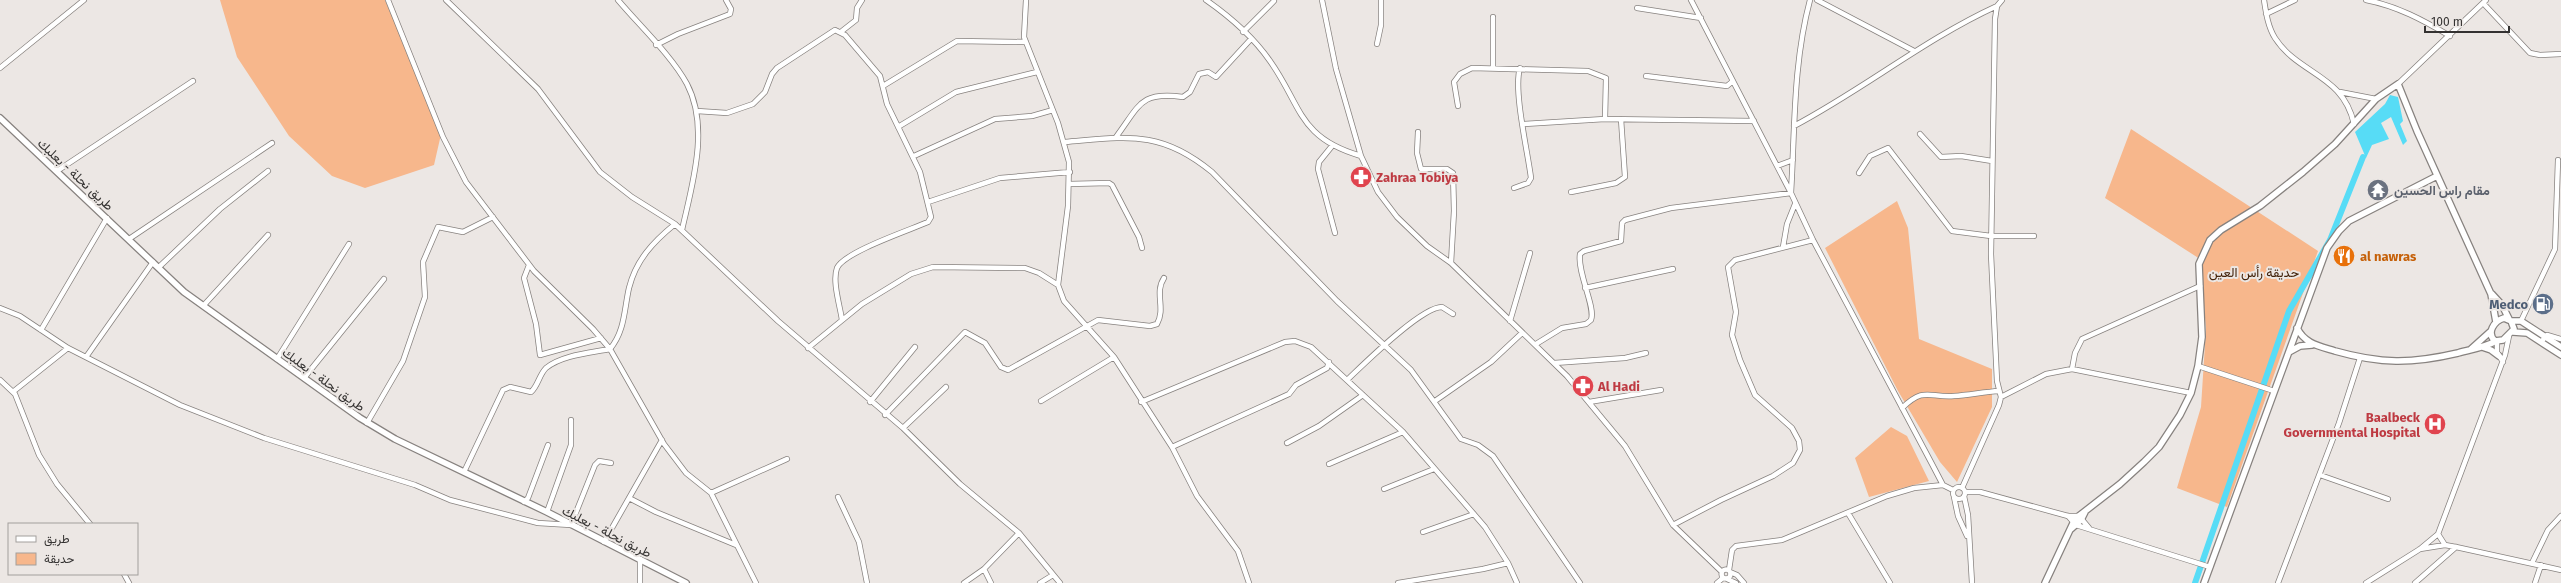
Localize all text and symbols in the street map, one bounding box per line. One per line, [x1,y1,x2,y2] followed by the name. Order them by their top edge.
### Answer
[2425,8,2509,34] scale bar
[2431,15,2463,29] text: 100 m
[34,135,117,214] street label: طريق نحلة - بعلبك
[1348,164,1374,190] pharmacy icon: Zahraa Tobiya
[1376,170,1458,185] place label: Zahraa Tobiya
[2365,177,2391,203] temple icon: مقام راس الحسين
[2394,183,2490,199] place label: مقام راس الحسين
[2331,243,2357,269] restaurant icon: al nawras
[2360,249,2417,264] place label: al nawras
[2209,265,2300,281] park label: حديقة رأس العين
[2530,291,2556,317] fuel station icon: Medco
[2489,297,2528,312] place label: Medco
[279,344,368,415] street label: طريق نحلة - بعلبك
[1570,373,1596,399] pharmacy icon: Al Hadi
[1597,379,1640,394] place label: Al Hadi
[2284,410,2421,440] place label: Baalbeck Governmental Hospital
[2422,411,2448,437] hospital icon: Baalbeck Governmental Hospital
[559,502,654,561] street label: طريق نحلة - بعلبك
[8,523,138,575] legend
[44,532,70,547] text: طريق
[44,552,74,566] text: حديقة

